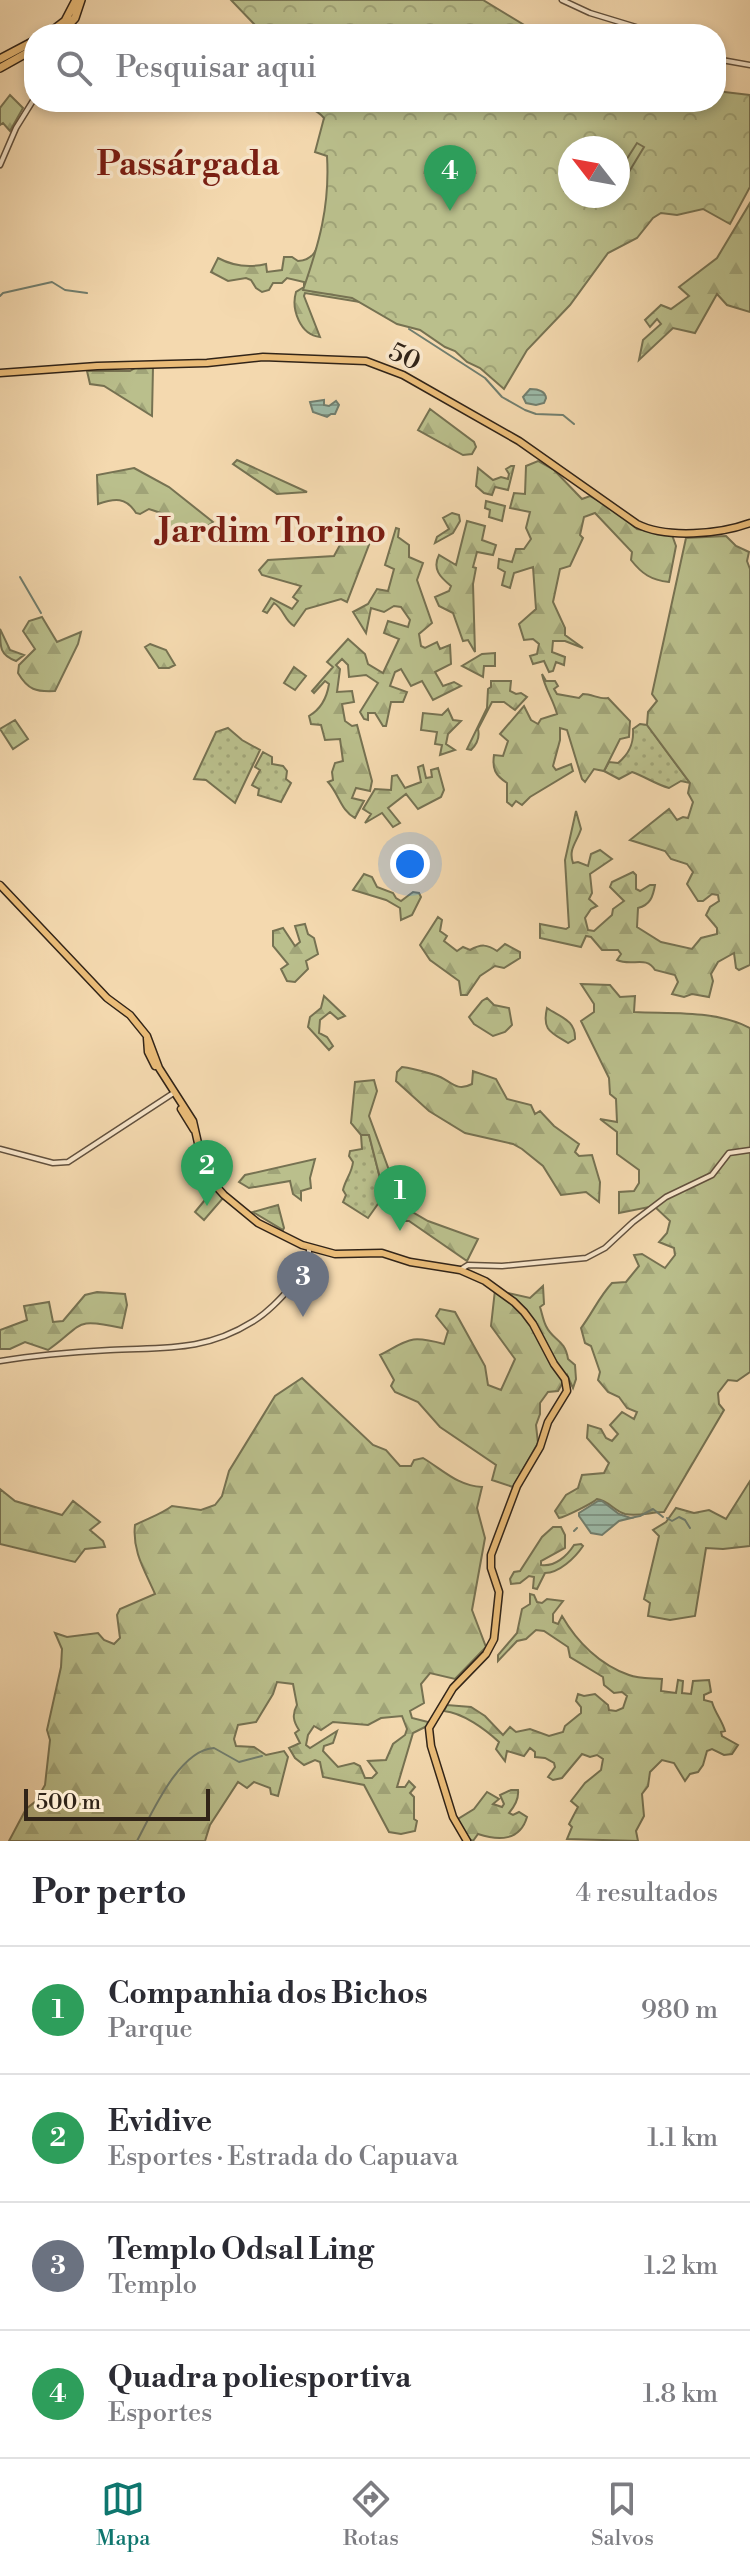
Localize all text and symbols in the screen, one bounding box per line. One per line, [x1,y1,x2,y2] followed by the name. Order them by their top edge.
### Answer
[24,24,726,112] search box
[52,46,96,90] icon: search
[116,49,317,87] text: Pesquisar aqui
[558,136,630,208] north arrow
[96,144,280,186] district label: Passárgada
[424,145,476,211] pin: 4
[384,336,426,378] street label: 50
[154,511,386,553] district label: Jardim Torino
[390,844,430,884] your location
[181,1140,233,1206] pin: 2
[374,1165,426,1231] pin: 1
[277,1251,329,1317] pin: 3
[24,1785,210,1821] scale bar
[36,1789,101,1816] text: 500 m
[32,1872,187,1914] text: Por perto
[576,1877,718,1909] text: 4 resultados
[108,1975,428,2013] text: Companhia dos Bichos
[52,1994,64,2026] text: 1
[641,1994,718,2026] text: 980 m
[108,2013,193,2045] text: Parque
[108,2103,212,2141] text: Evidive
[50,2122,66,2154] text: 2
[647,2122,718,2154] text: 1.1 km
[108,2141,458,2173] text: Esportes · Estrada do Capuava
[108,2231,374,2269] text: Templo Odsal Ling
[50,2250,66,2282] text: 3
[644,2250,718,2282] text: 1.2 km
[108,2269,197,2301] text: Templo
[108,2359,411,2397] text: Quadra poliesportiva
[49,2378,67,2410] text: 4
[643,2378,718,2410] text: 1.8 km
[108,2397,212,2429] text: Esportes
[96,2477,151,2552] tab: Mapa
[343,2477,399,2552] tab: Rotas
[591,2477,654,2552] tab: Salvos

